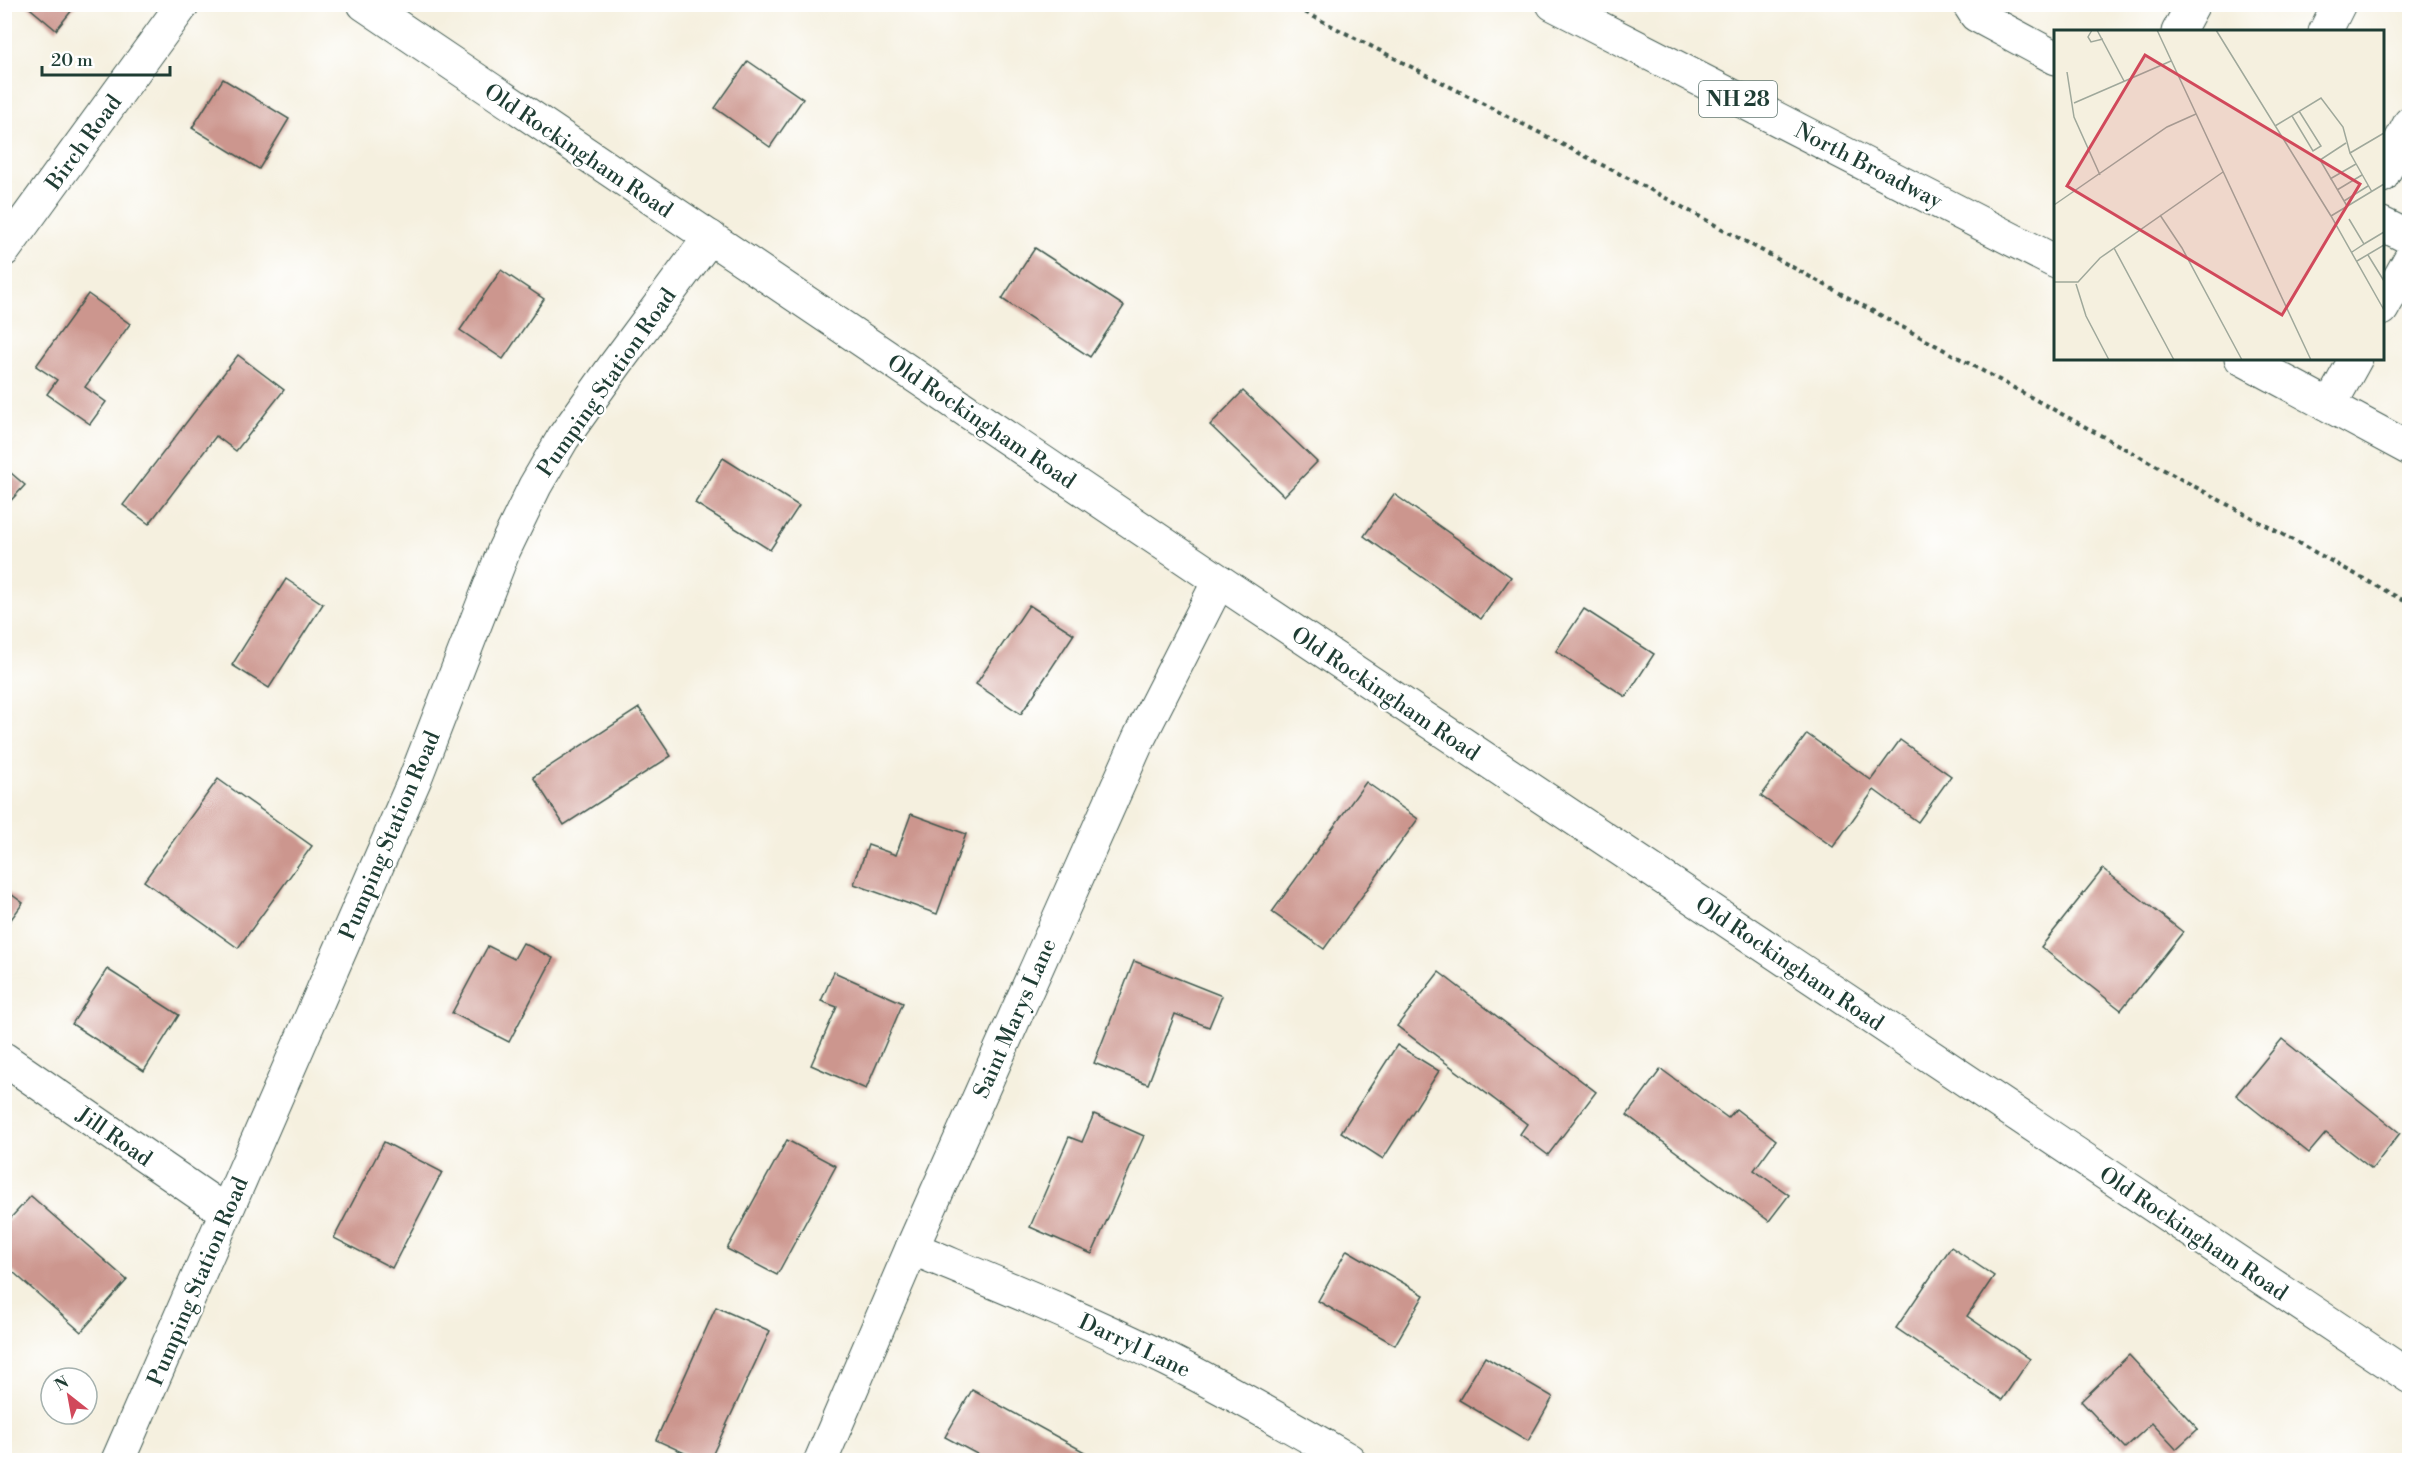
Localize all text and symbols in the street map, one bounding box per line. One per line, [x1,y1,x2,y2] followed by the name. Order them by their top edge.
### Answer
[2054,30,2384,360] inset map
[42,39,170,77] scale bar
[51,49,93,72] text: 20 m
[479,78,678,225] street label: Old Rockingham Road
[1699,81,1777,117] road number: NH 28
[40,89,128,197] street label: Birch Road
[1790,117,1947,215] street label: North Broadway
[532,283,683,482] street label: Pumping Station Road
[882,349,1081,496] street label: Old Rockingham Road
[1286,621,1485,768] street label: Old Rockingham Road
[334,727,447,944] street label: Pumping Station Road
[1690,891,1889,1038] street label: Old Rockingham Road
[968,935,1063,1103] street label: Saint Marys Lane
[70,1101,157,1173] street label: Jill Road
[2094,1161,2293,1308] street label: Old Rockingham Road
[142,1173,255,1390] street label: Pumping Station Road
[1074,1309,1195,1384] street label: Darryl Lane
[39,1366,99,1426] north arrow
[51,1372,73,1396] text: N

